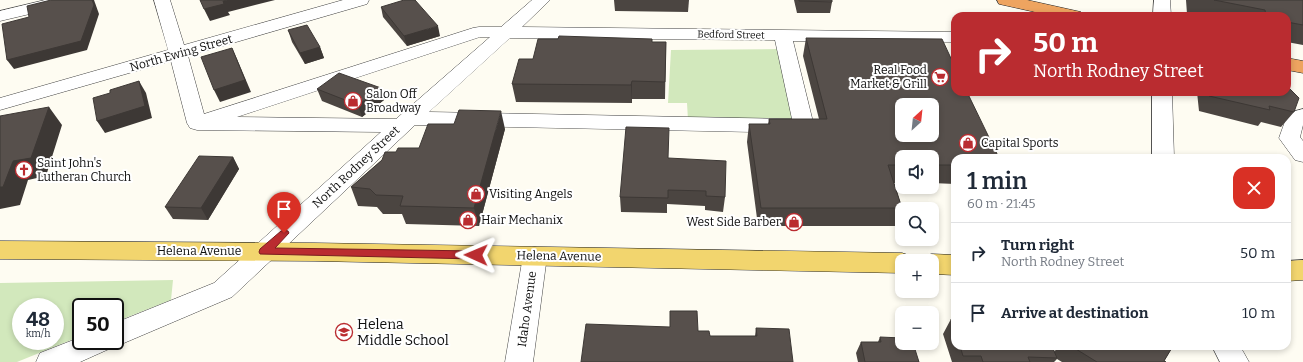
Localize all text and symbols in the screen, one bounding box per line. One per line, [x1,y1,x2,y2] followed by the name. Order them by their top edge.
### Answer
[1033,26,1098,59] text: 50 m
[697,28,765,42] street label: Bedford Street
[967,28,1019,80] icon: right
[128,31,235,74] street label: North Ewing Street
[1033,60,1204,82] text: North Rodney Street
[850,63,928,91] place label: Real Food Market & Grill
[930,67,950,87] supermarket icon: Real Food Market & Grill
[366,87,421,115] place label: Salon Off Broadway
[343,91,363,111] shop icon: Salon Off Broadway
[895,98,939,142] north arrow
[895,98,939,350] map controls
[310,123,403,211] street label: North Rodney Street
[958,133,978,153] shop icon: Capital Sports
[981,136,1059,150] place label: Capital Sports
[895,150,939,194] button: sound
[37,156,132,184] place label: Saint John's Lutheran Church
[14,160,34,180] church icon: Saint John's Lutheran Church
[967,167,1027,195] text: 1 min
[1233,167,1275,209] button: close
[466,184,486,204] shop icon: Visiting Angels
[489,187,573,201] place label: Visiting Angels
[267,192,301,233] pin
[967,196,1036,211] text: 60 m · 21:45
[273,198,295,220] icon: arrive
[895,202,939,246] button: search
[458,210,478,230] shop icon: Hair Mechanix
[784,212,804,232] shop icon: West Side Barber
[481,213,563,227] place label: Hair Mechanix
[686,215,782,229] place label: West Side Barber
[455,234,497,276] position arrow
[1001,236,1074,254] text: Turn right
[967,242,989,264] icon: right
[157,244,241,258] street label: Helena Avenue
[1240,244,1275,262] text: 50 m
[517,248,601,264] street label: Helena Avenue
[895,254,939,298] button: +
[1001,254,1124,269] text: North Rodney Street
[515,270,539,348] street label: Idaho Avenue
[72,298,124,350] speed limit sign: 50
[967,302,989,324] icon: arrive
[1001,304,1148,322] text: Arrive at destination
[1242,304,1275,322] text: 10 m
[895,306,939,350] button: −
[26,307,50,331] text: 48
[357,316,449,349] place label: Helena Middle School
[334,322,354,342] school or university icon: Helena Middle School
[26,328,50,340] text: km/h

